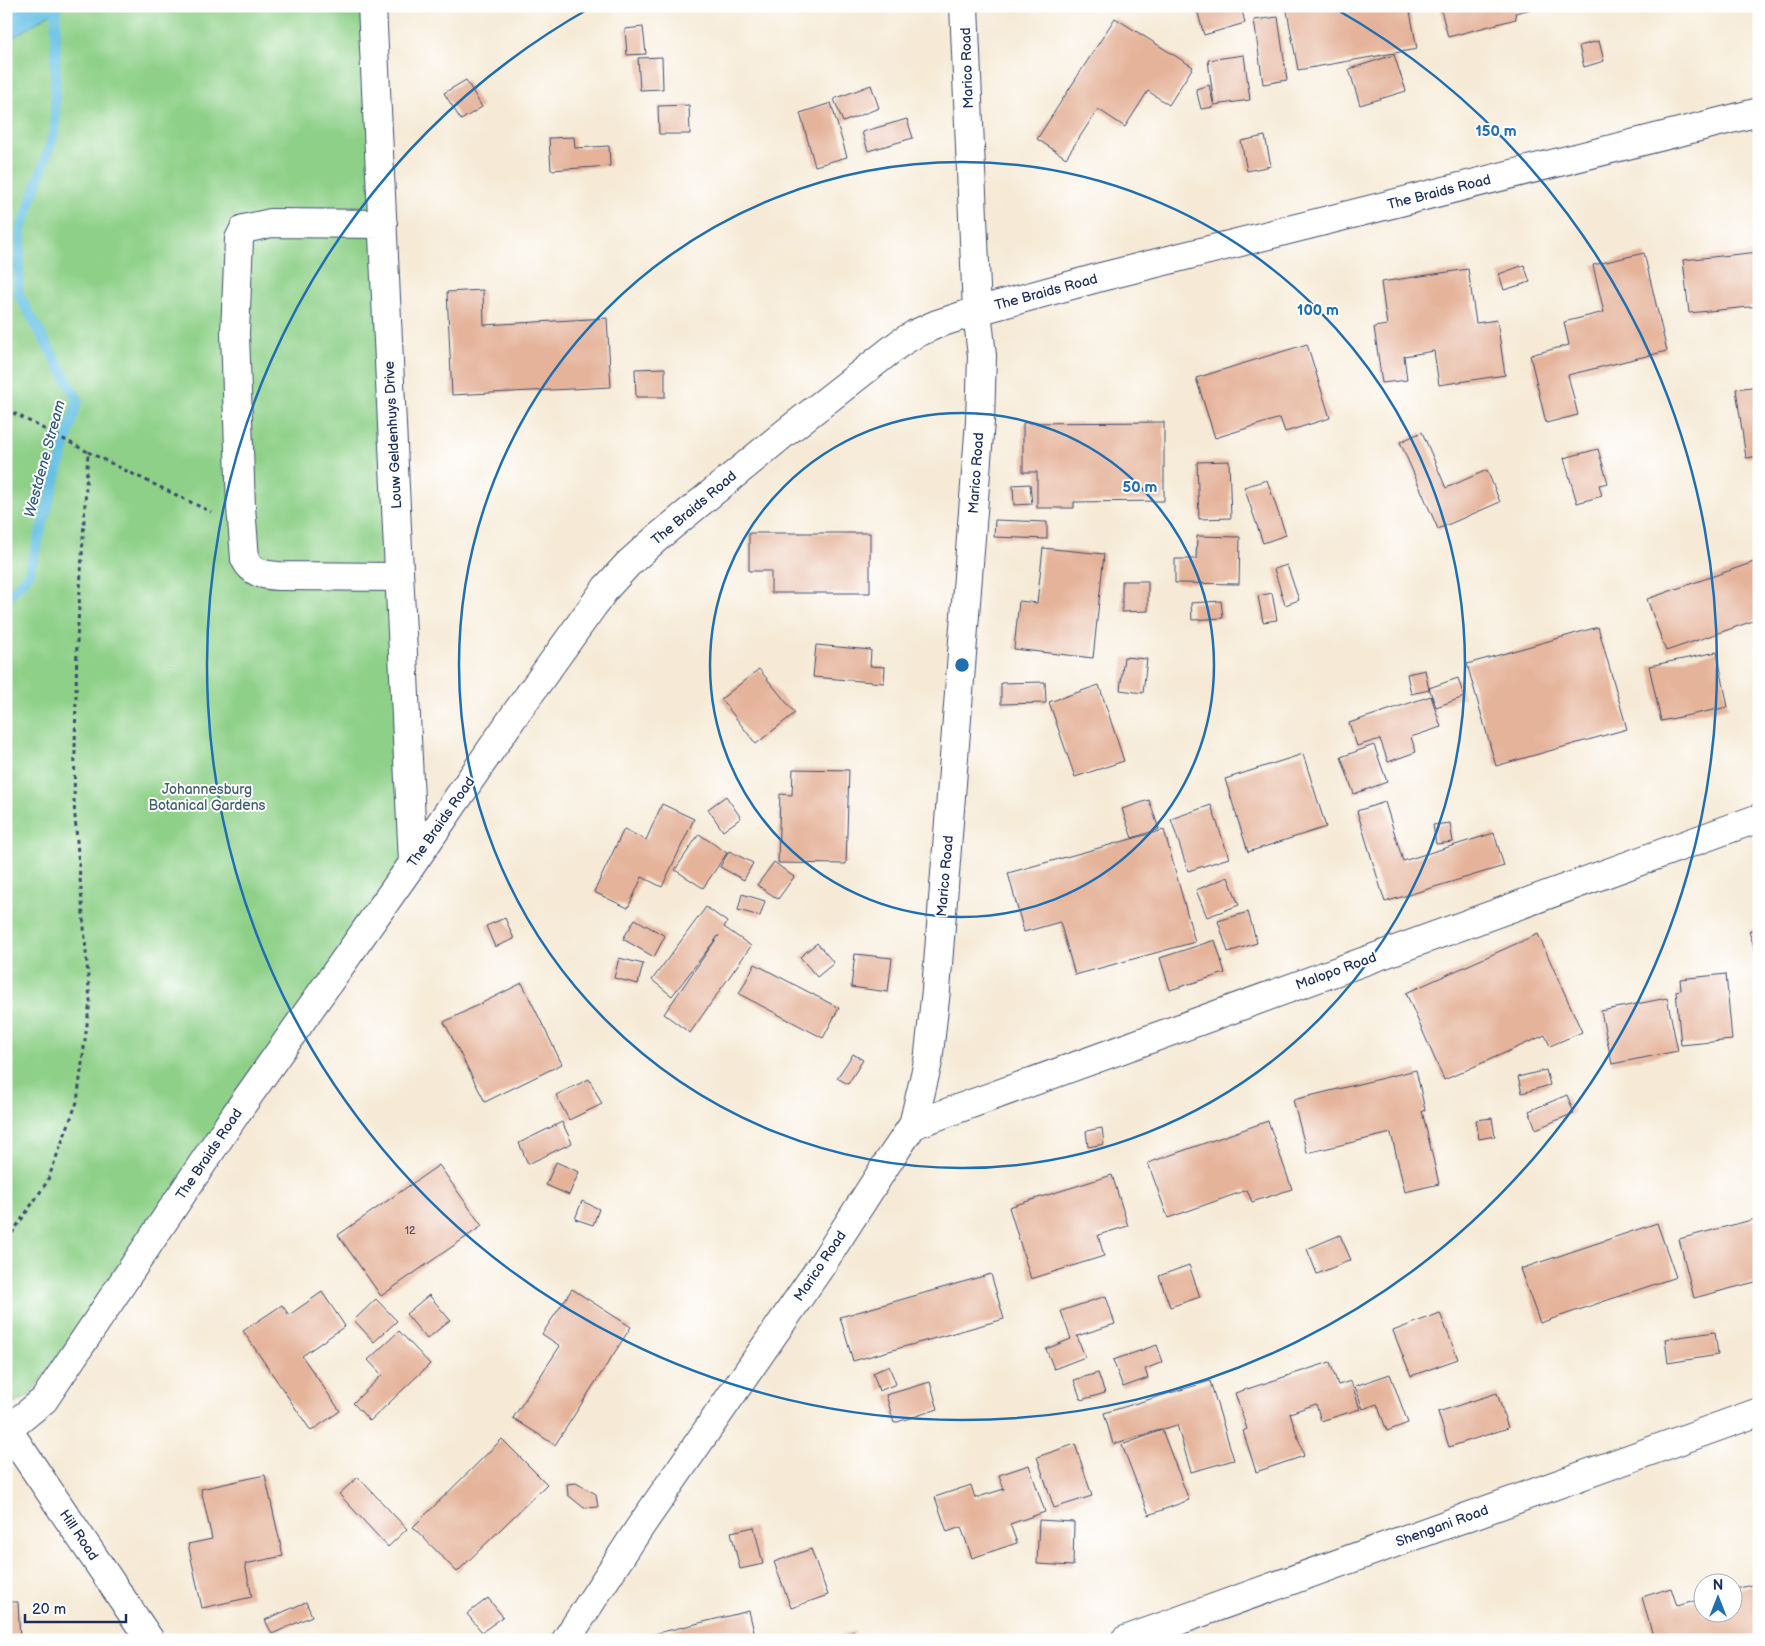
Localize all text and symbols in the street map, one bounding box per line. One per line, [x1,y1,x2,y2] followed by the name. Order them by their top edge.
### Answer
[957,27,977,109] street label: Marico Road
[1475,122,1517,141] text: 150 m
[1386,171,1492,213] street label: The Braids Road
[993,270,1099,314] street label: The Braids Road
[1297,301,1339,320] text: 100 m
[381,361,405,509] street label: Louw Geldenhuys Drive
[20,398,70,520] water label: Westdene Stream
[965,432,987,514] street label: Marico Road
[648,467,740,549] street label: The Braids Road
[1123,478,1158,497] text: 50 m
[953,656,971,674] centre of rings
[404,774,478,870] street label: The Braids Road
[149,781,266,814] park label: Johannesburg Botanical Gardens
[933,835,957,917] street label: Marico Road
[1293,949,1379,993] street label: Malopo Road
[172,1105,246,1203] street label: The Braids Road
[405,1224,416,1237] house number: 12
[790,1228,850,1304] street label: Marico Road
[1393,1501,1491,1551] street label: Shengani Road
[56,1506,102,1564] street label: Hill Road
[1692,1574,1742,1624] north arrow
[1713,1577,1723,1594] text: N
[25,1591,126,1623] scale bar
[32,1600,66,1619] text: 20 m

